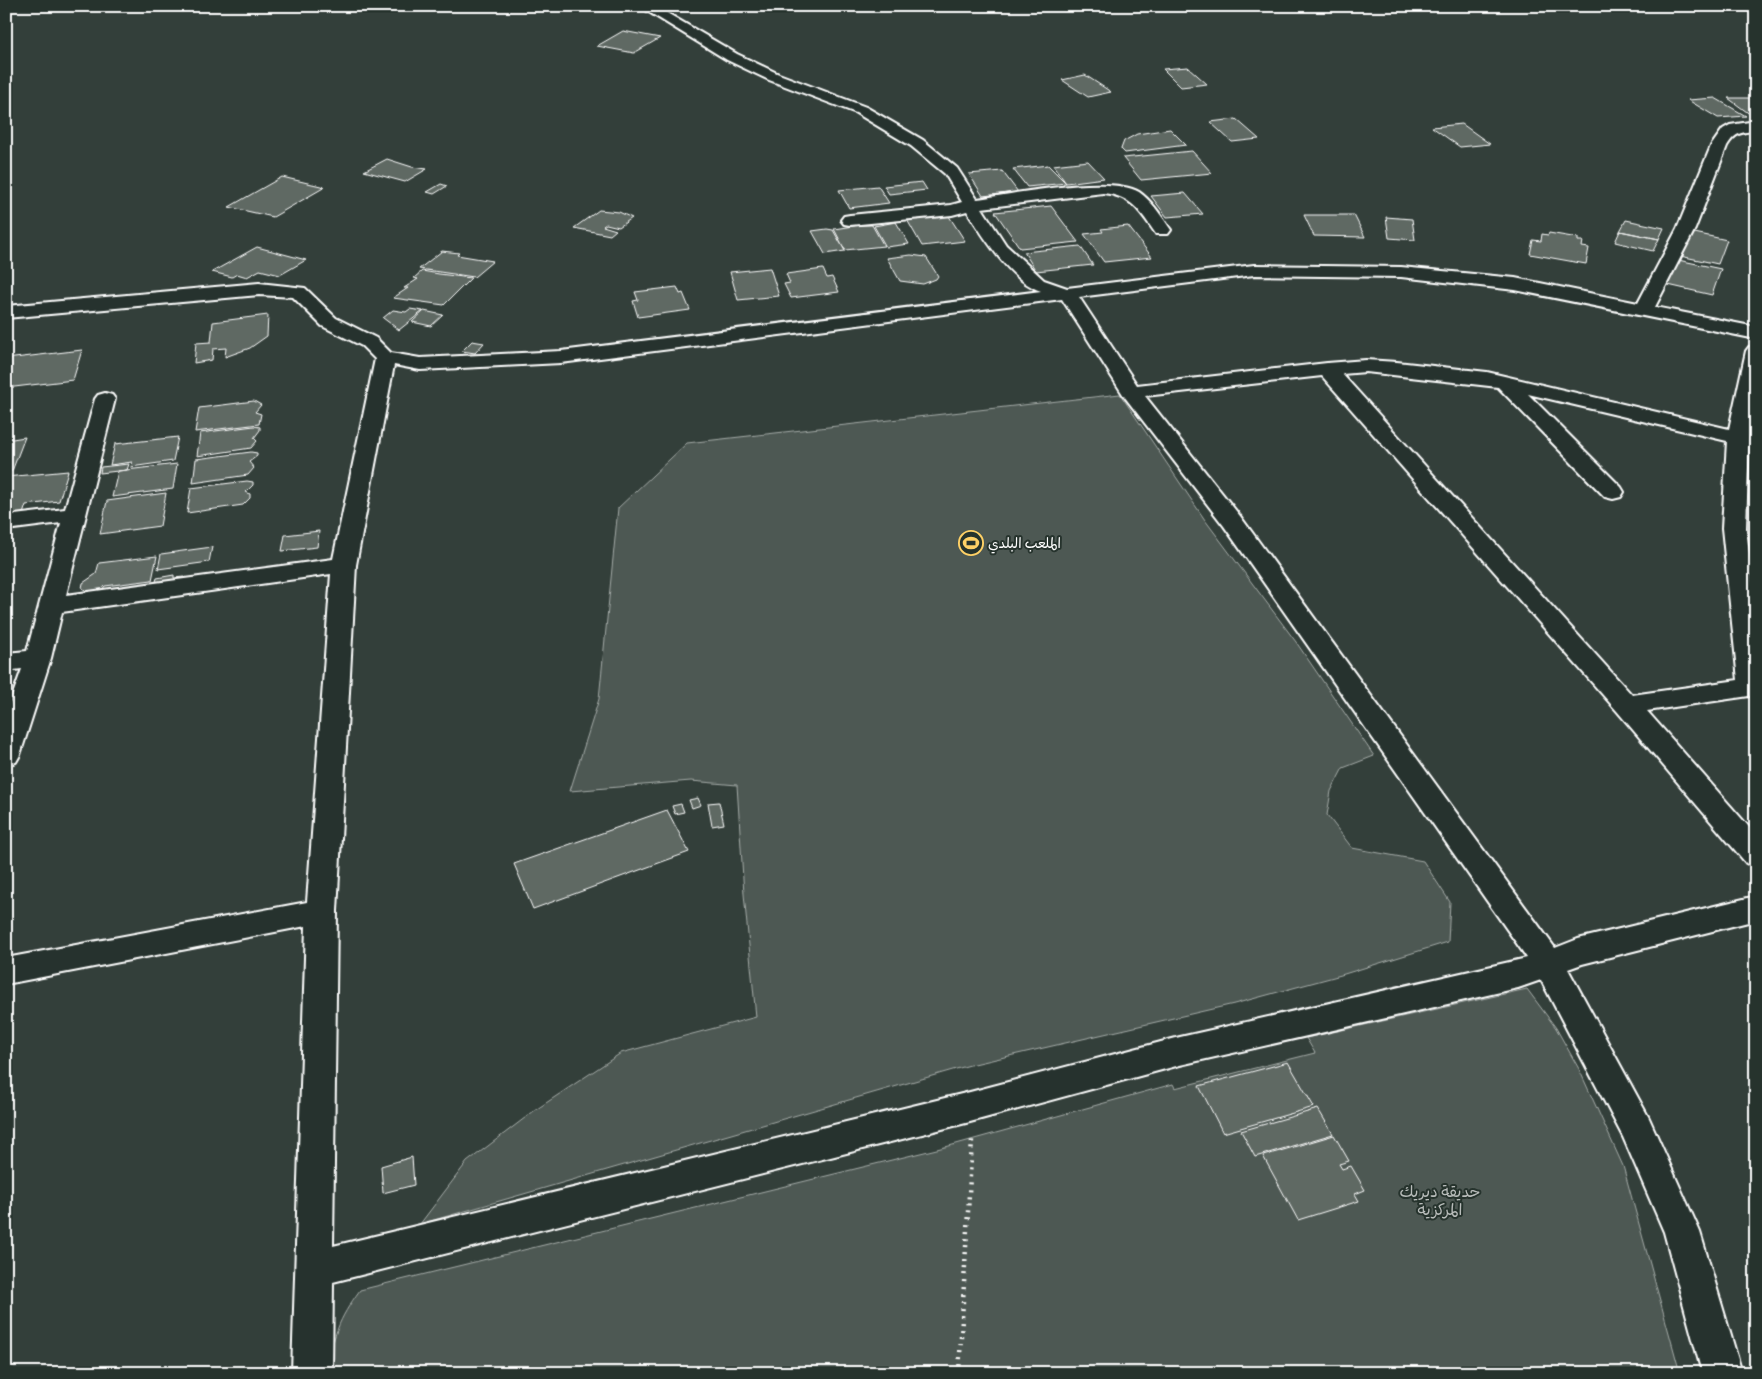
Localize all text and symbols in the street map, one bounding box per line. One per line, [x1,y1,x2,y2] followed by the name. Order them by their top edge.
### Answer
[958,530,984,556] sports icon: الملعب البلدي
[988,535,1061,554] place label: الملعب البلدي
[1399,1182,1481,1220] park label: حديقة ديريك المركزية

